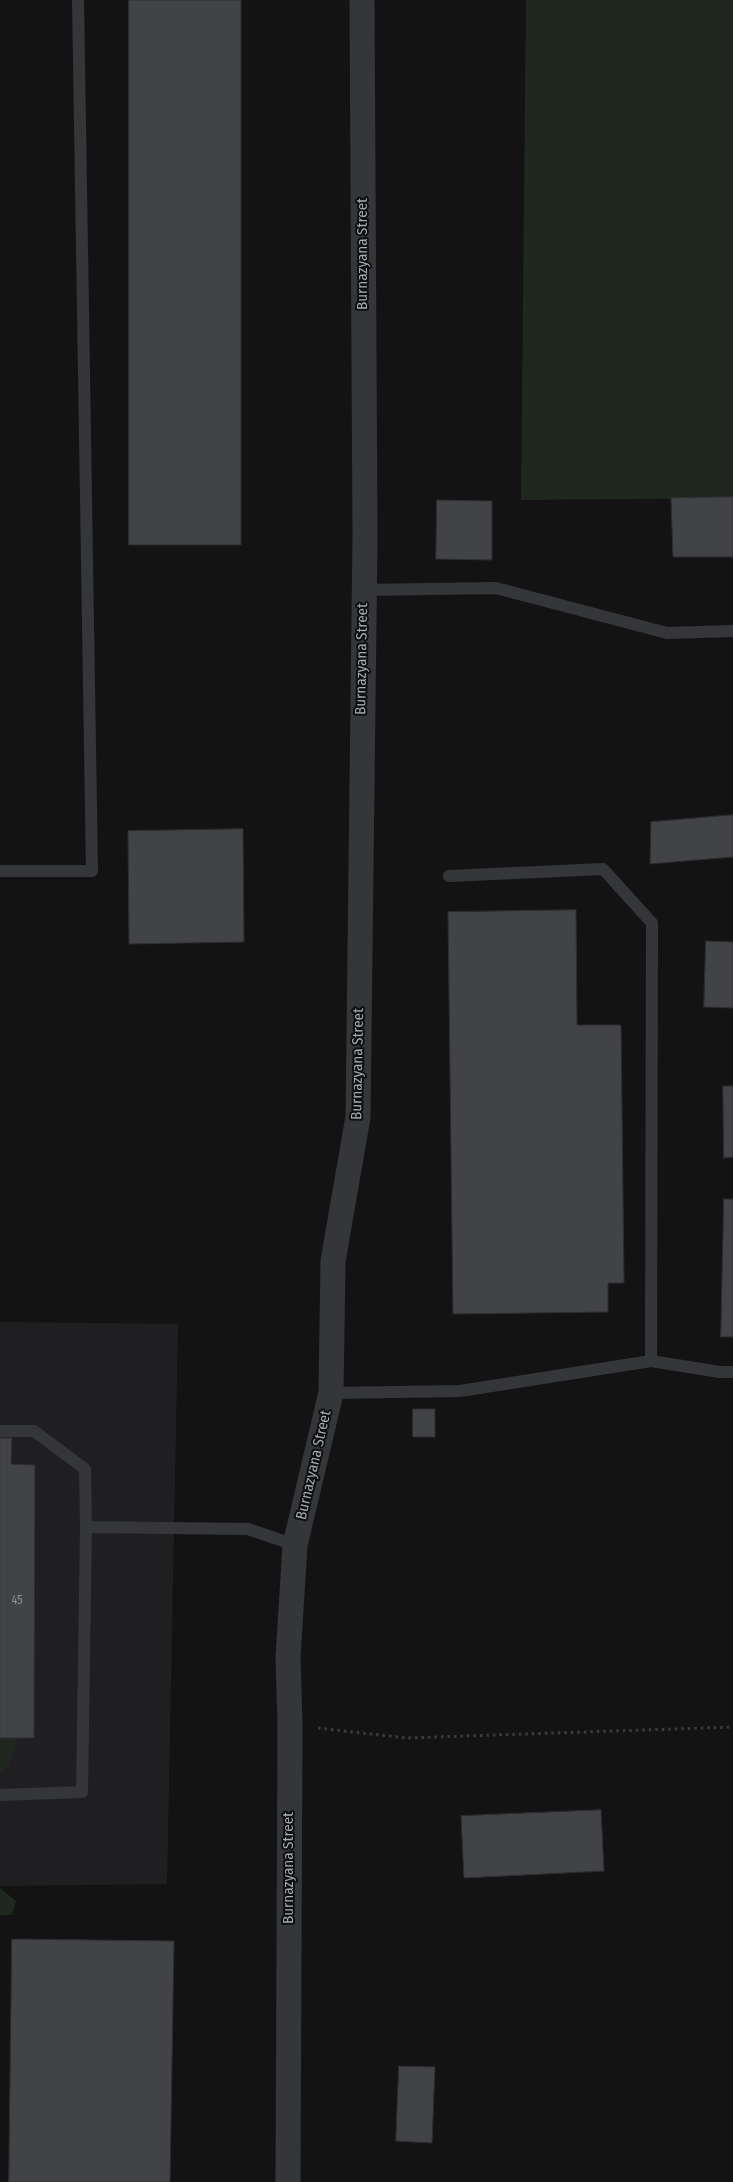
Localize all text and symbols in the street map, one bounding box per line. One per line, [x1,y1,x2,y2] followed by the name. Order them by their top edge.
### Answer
[354,198,372,310] street label: Burnazyana Street
[352,603,372,715] street label: Burnazyana Street
[348,1008,368,1120] street label: Burnazyana Street
[293,1408,335,1522] street label: Burnazyana Street
[11,1594,23,1608] house number: 45
[280,1812,298,1924] street label: Burnazyana Street

